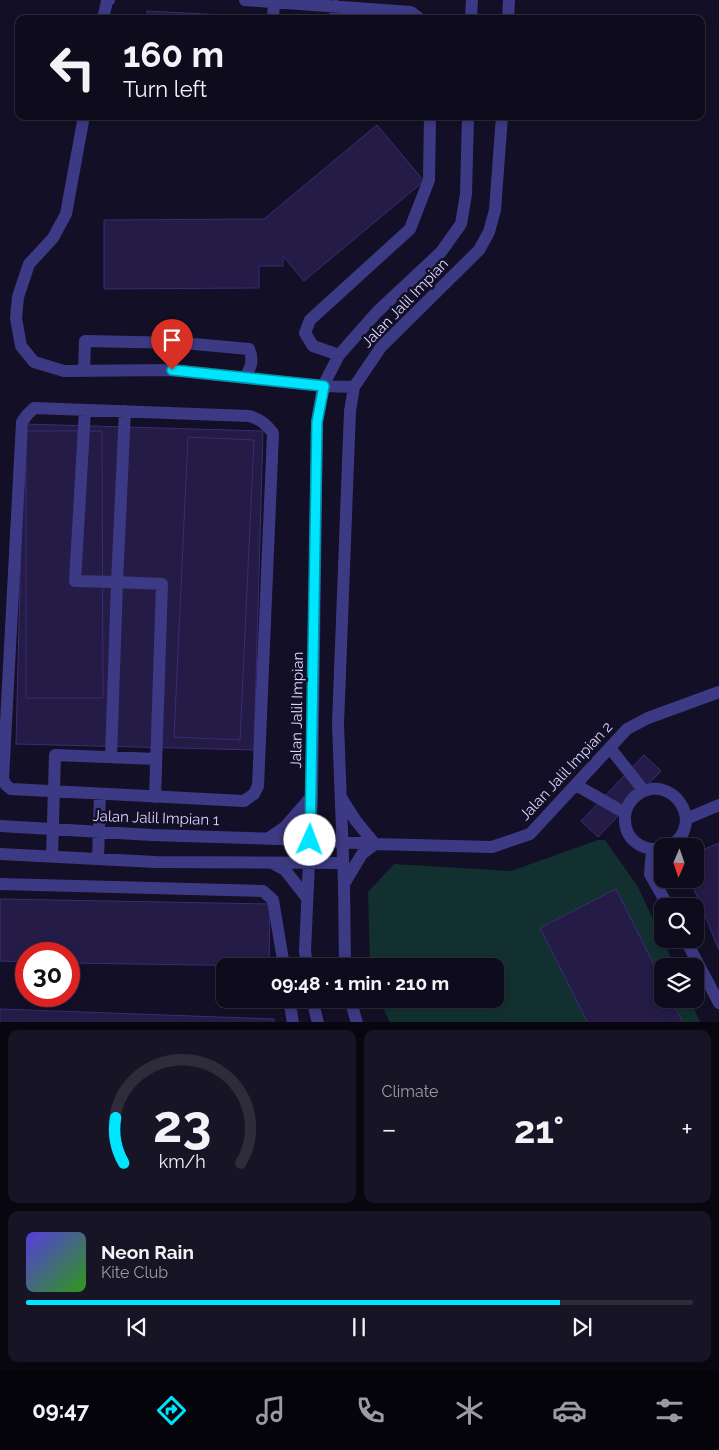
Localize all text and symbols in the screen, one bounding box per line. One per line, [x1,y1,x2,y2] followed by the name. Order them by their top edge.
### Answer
[123,34,224,75] text: 160 m
[40,35,105,100] icon: left
[123,76,207,102] text: Turn left
[358,255,452,351] street label: Jalan Jalil Impian
[151,319,193,370] pin
[158,326,186,354] icon: arrive
[287,652,307,768] street label: Jalan Jalil Impian
[516,718,616,824] street label: Jalan Jalil Impian 2
[92,807,220,829] street label: Jalan Jalil Impian 1
[283,813,335,865] position arrow
[654,838,704,888] north arrow
[654,838,704,1008] map controls
[654,898,704,948] button: search
[15,942,80,1007] speed limit sign: 30
[654,958,704,1008] button: layers
[271,972,449,994] text: 09:48 · 1 min · 210 m
[382,1082,438,1101] text: Climate
[153,1093,211,1154] text: 23
[514,1107,564,1152] text: 21°
[382,1113,397,1146] text: −
[681,1113,693,1146] text: +
[158,1151,205,1172] text: km/h
[101,1241,194,1263] text: Neon Rain
[101,1263,168,1282] text: Kite Club
[123,1313,151,1341] icon: previous
[345,1313,373,1341] icon: pause
[568,1313,596,1341] icon: next
[154,1393,189,1428] icon: directions
[253,1393,288,1428] icon: music
[353,1393,388,1428] icon: phone
[452,1393,487,1428] icon: climate
[552,1393,587,1428] icon: car
[652,1393,687,1428] icon: filters
[32,1397,89,1423] text: 09:47

